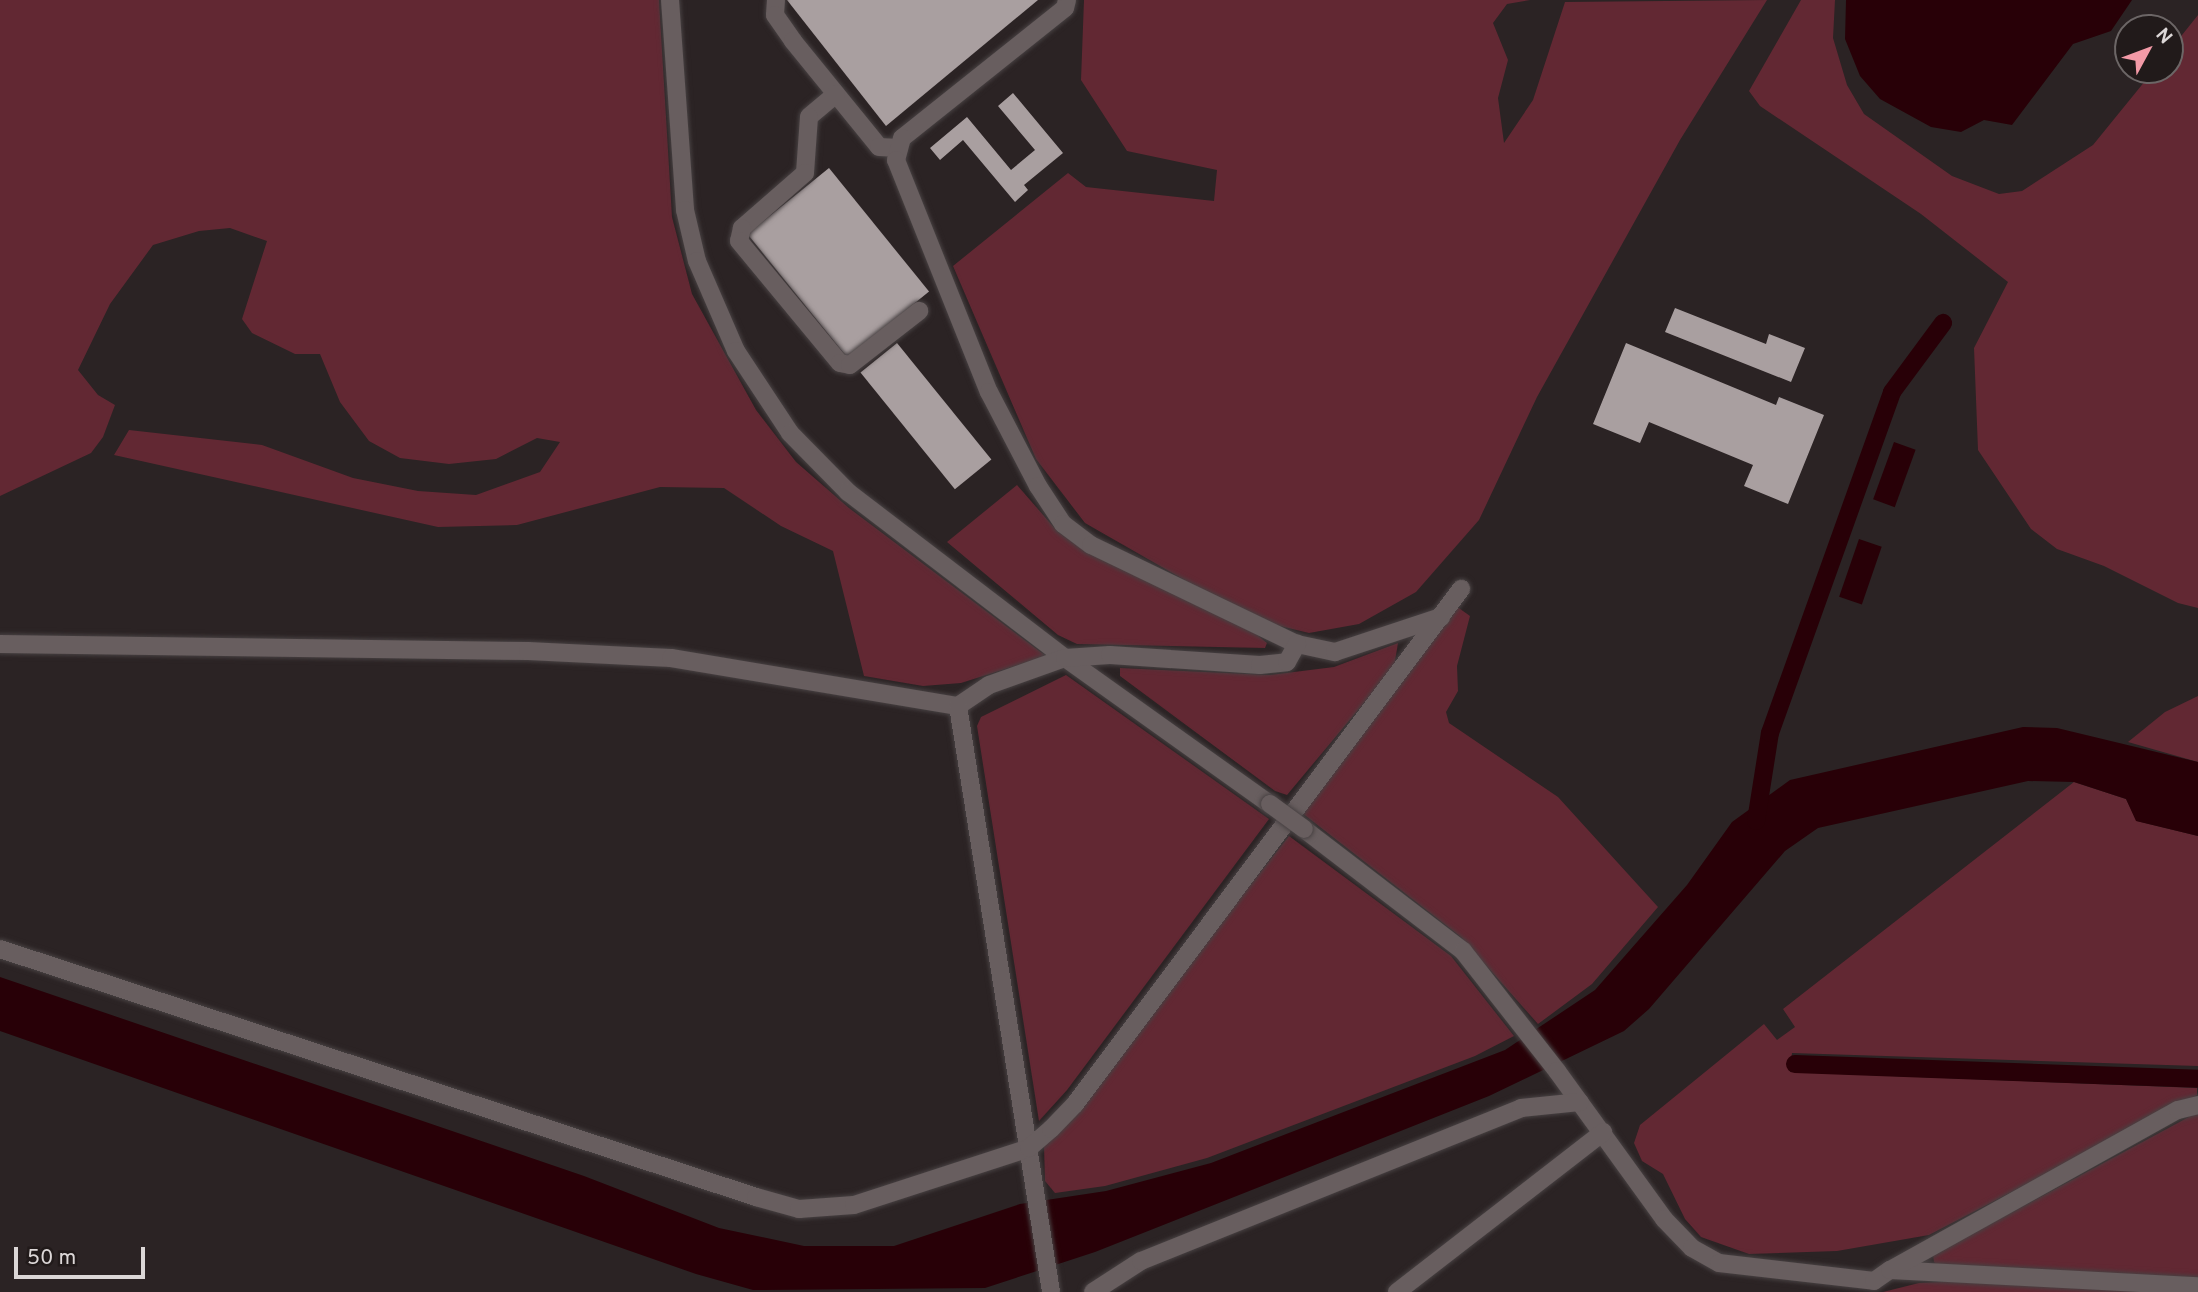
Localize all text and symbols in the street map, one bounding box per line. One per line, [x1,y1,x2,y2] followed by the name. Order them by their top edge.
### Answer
[2114,14,2184,84] north arrow
[2150,24,2177,50] text: N
[18,1232,149,1276] scale bar
[27,1245,76,1272] text: 50 m

